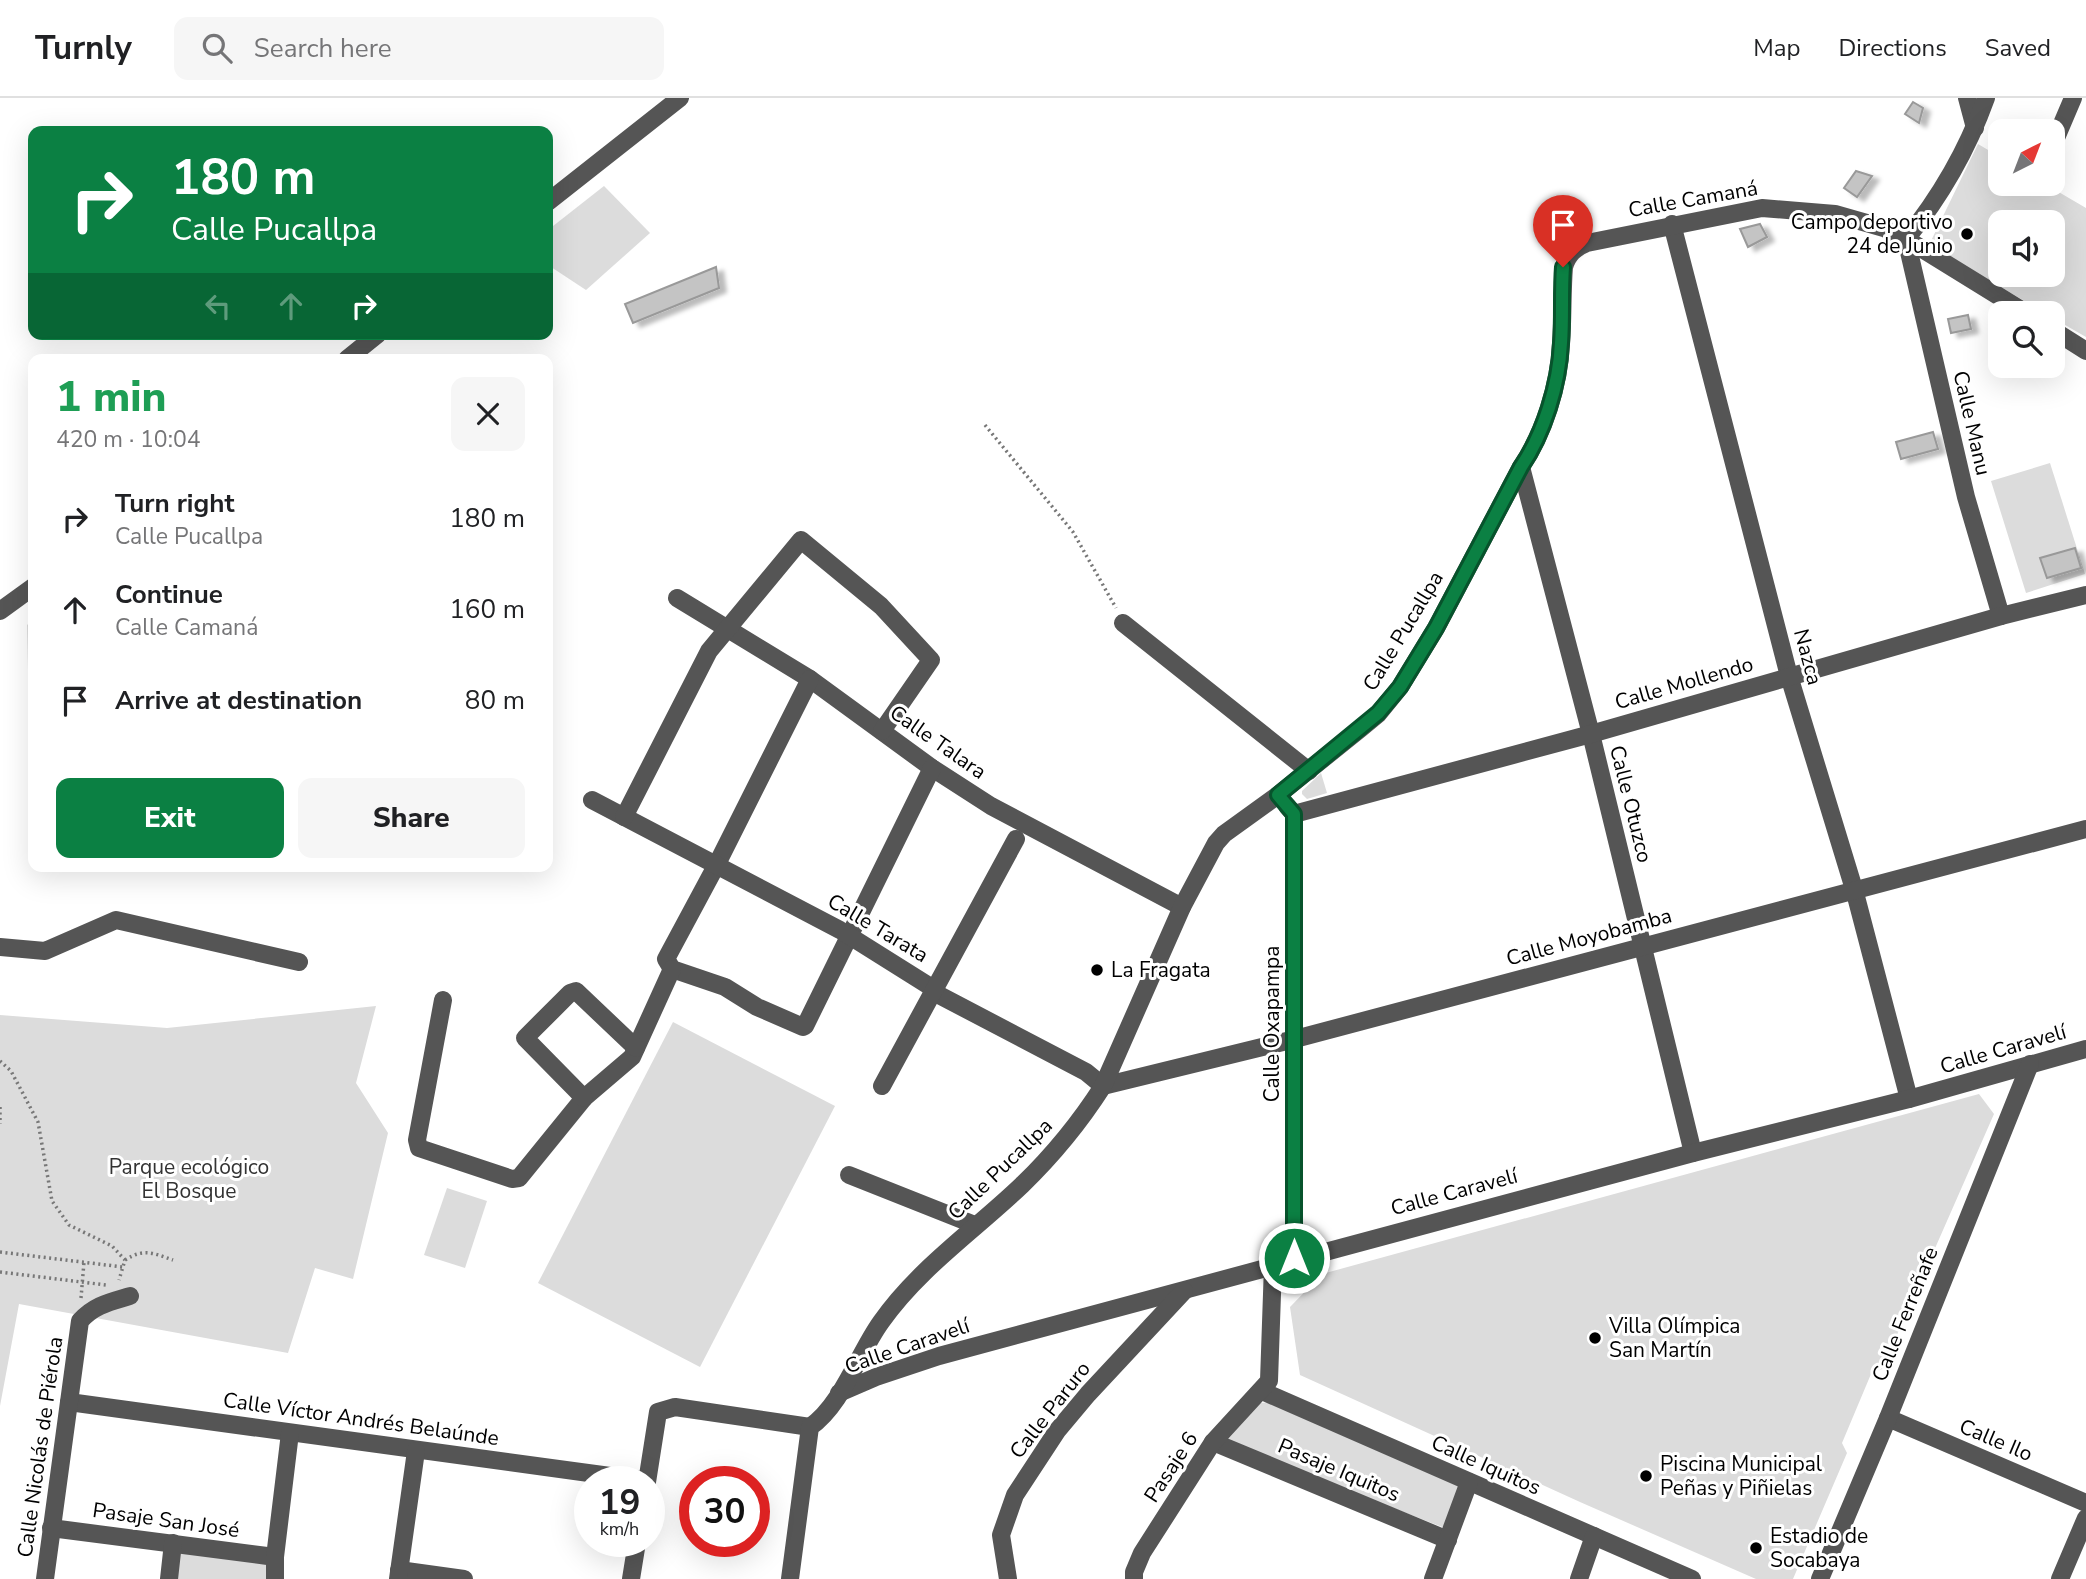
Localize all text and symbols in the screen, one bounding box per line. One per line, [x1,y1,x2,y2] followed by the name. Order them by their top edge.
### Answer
[174,17,664,80] search box
[35,26,132,71] text: Turnly
[198,29,236,67] icon: search
[254,31,392,66] text: Search here
[1753,32,1800,64] text: Map
[1838,32,1947,64] text: Directions
[1985,32,2051,64] text: Saved
[1988,119,2065,196] north arrow
[1988,119,2065,378] map controls
[171,144,315,211] text: 180 m
[56,154,147,245] icon: right
[1626,174,1760,224] street label: Calle Camaná
[1533,195,1593,267] pin
[1544,206,1582,244] icon: arrive
[171,208,377,251] text: Calle Pucallpa
[1791,208,1953,260] place label: Campo deportivo 24 de Junio
[1988,210,2065,287] button: sound
[1959,226,1975,242] marker: Campo deportivo 24 de Junio
[199,287,237,325] icon: left
[272,287,310,325] icon: ahead
[345,287,383,325] icon: right
[1988,301,2065,378] button: search
[1946,368,1998,478] street label: Calle Manu
[56,369,166,426] text: 1 min
[451,377,525,451] button: close
[56,424,201,455] text: 420 m · 10:04
[115,486,234,521] text: Turn right
[56,500,94,538] icon: right
[449,501,525,536] text: 180 m
[115,521,263,552] text: Calle Pucallpa
[1356,566,1450,696] street label: Calle Pucallpa
[115,577,223,612] text: Continue
[56,591,94,629] icon: ahead
[449,592,525,627] text: 160 m
[115,612,258,643] text: Calle Camaná
[1787,626,1829,688] street label: Nazca
[1612,650,1756,716] street label: Calle Mollendo
[56,682,94,720] icon: arrive
[115,683,362,718] text: Arrive at destination
[465,683,525,718] text: 80 m
[884,698,992,786] street label: Calle Talara
[1603,743,1659,865] street label: Calle Otuzco
[56,778,284,858] button: Exit
[298,778,525,858] button: Share
[822,887,934,969] street label: Calle Tarata
[1503,901,1675,973] street label: Calle Moyobamba
[1258,946,1286,1102] street label: Calle Oxapampa
[1111,956,1211,984] place label: La Fragata
[1089,962,1105,978] marker: La Fragata
[1937,1017,2070,1080] street label: Calle Caravelí
[942,1112,1058,1226] street label: Calle Pucallpa
[109,1153,269,1205] park label: Parque ecológico El Bosque
[1388,1161,1522,1222] street label: Calle Caravelí
[1257,1221,1331,1295] position arrow
[1865,1242,1945,1386] street label: Calle Ferreñafe
[841,1311,974,1380] street label: Calle Caravelí
[1608,1312,1740,1364] place label: Villa Olímpica San Martín
[1587,1330,1603,1346] marker: Villa Olímpica San Martín
[11,1335,69,1559] street label: Calle Nicolás de Piérola
[1003,1356,1097,1464] street label: Calle Paruro
[221,1386,501,1452] street label: Calle Víctor Andrés Belaúnde
[1955,1412,2037,1468] street label: Calle Ilo
[1138,1426,1204,1508] street label: Pasaje 6
[1427,1428,1545,1502] street label: Calle Iquitos
[1274,1432,1404,1508] street label: Pasaje Iquitos
[1660,1450,1823,1502] place label: Piscina Municipal Peñas y Piñielas
[679,1466,770,1557] speed limit sign: 30
[1638,1468,1654,1484] marker: Piscina Municipal Peñas y Piñielas
[598,1479,641,1526] text: 19
[91,1496,241,1544] street label: Pasaje San José
[600,1517,639,1541] text: km/h
[1770,1522,1868,1574] place label: Estadio de Socabaya
[1748,1540,1764,1556] marker: Estadio de Socabaya

